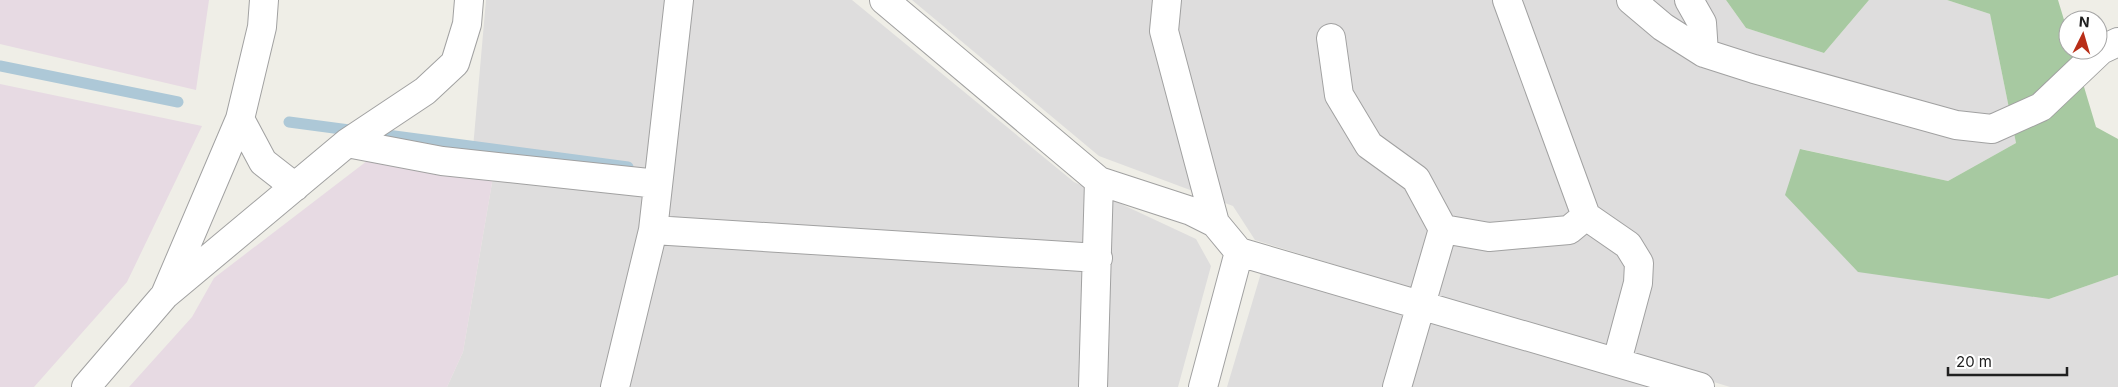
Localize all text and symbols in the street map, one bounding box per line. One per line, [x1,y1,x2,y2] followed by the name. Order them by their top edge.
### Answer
[2058,10,2108,60] north arrow
[2078,13,2090,30] text: N
[1948,344,2067,376] scale bar
[1956,352,1992,371] text: 20 m

